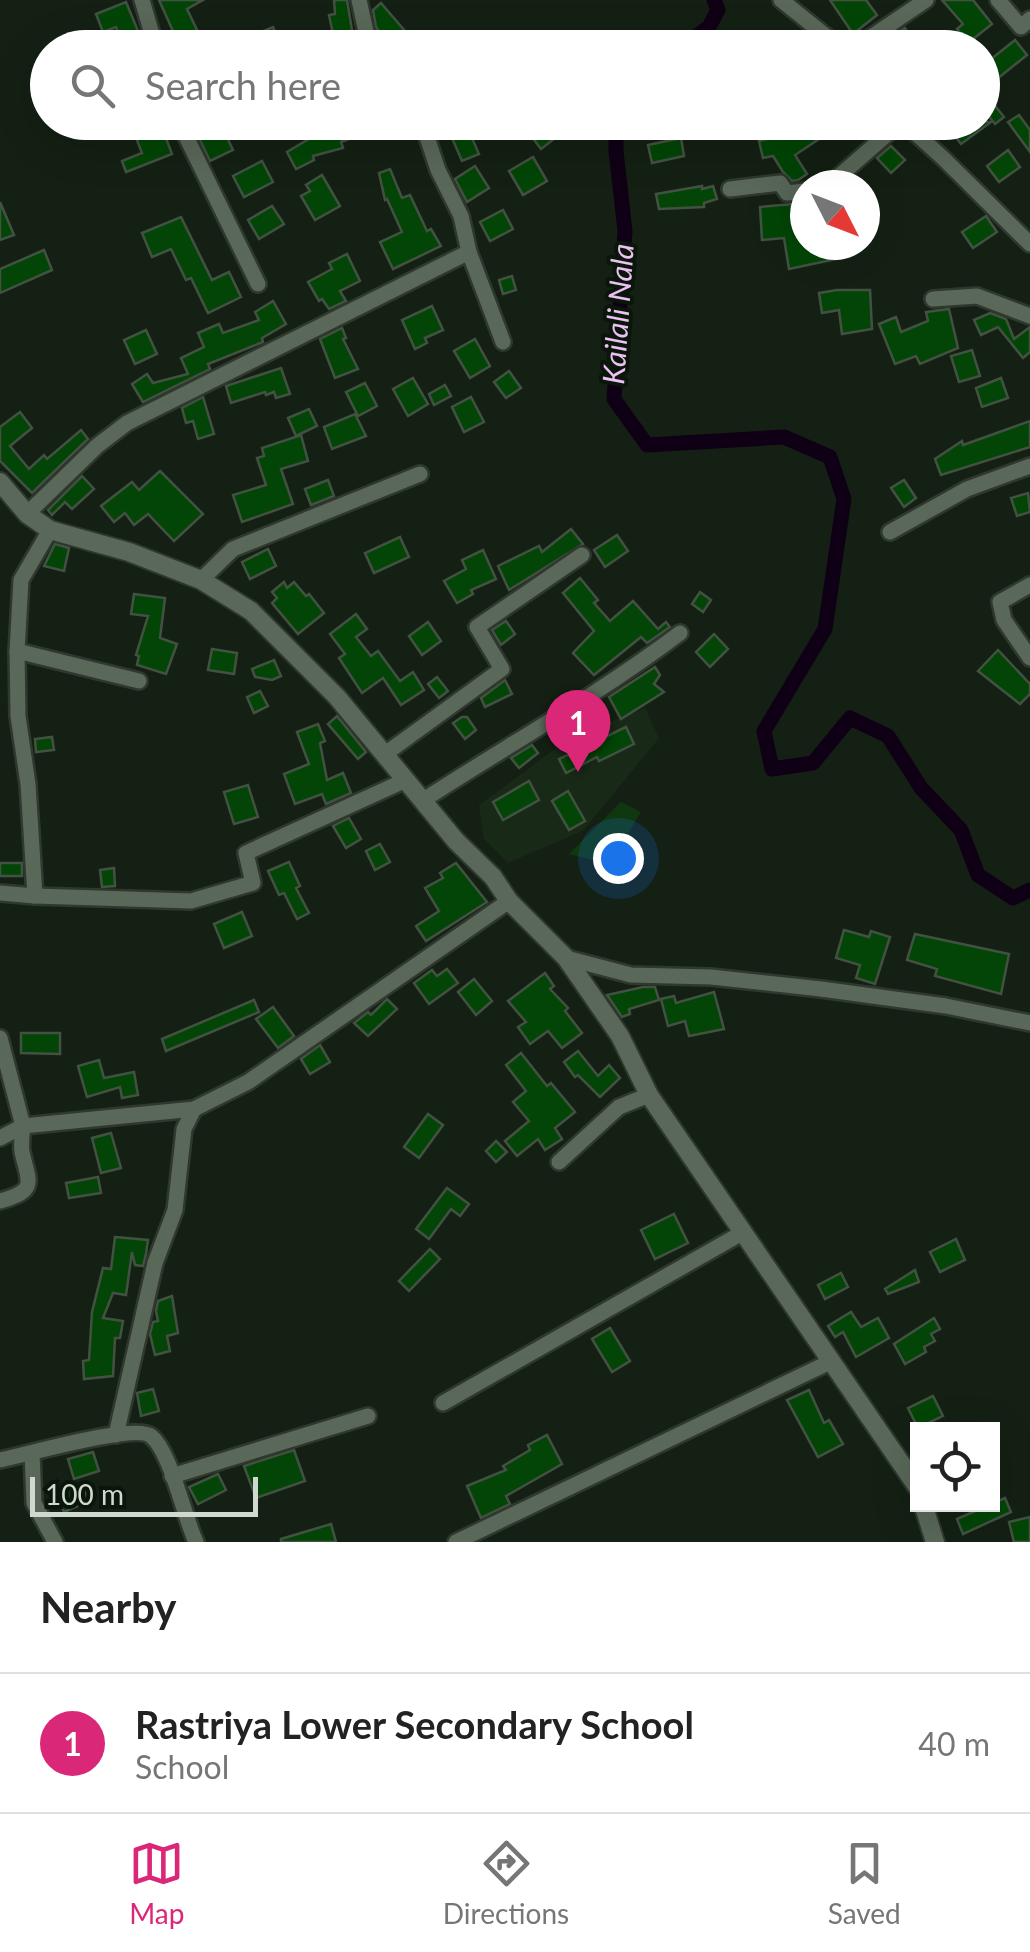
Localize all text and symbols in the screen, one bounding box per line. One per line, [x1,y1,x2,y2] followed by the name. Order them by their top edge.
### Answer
[30,30,1000,140] search box
[65,58,120,113] icon: search
[145,62,341,108] text: Search here
[790,170,880,260] north arrow
[594,242,640,385] water label: Kailali Nala
[546,690,610,772] pin: 1
[593,833,644,884] your location
[910,1422,1000,1512] map controls
[910,1422,1000,1512] button: locate
[30,1472,258,1516] scale bar
[45,1477,124,1511] text: 100 m
[40,1582,177,1632] text: Nearby
[135,1701,694,1747] text: Rastriya Lower Secondary School
[63,1724,82,1763] text: 1
[918,1724,990,1763] text: 40 m
[135,1747,229,1786] text: School
[129,1836,184,1930] tab: Map
[443,1836,569,1930] tab: Directions
[828,1836,901,1930] tab: Saved

